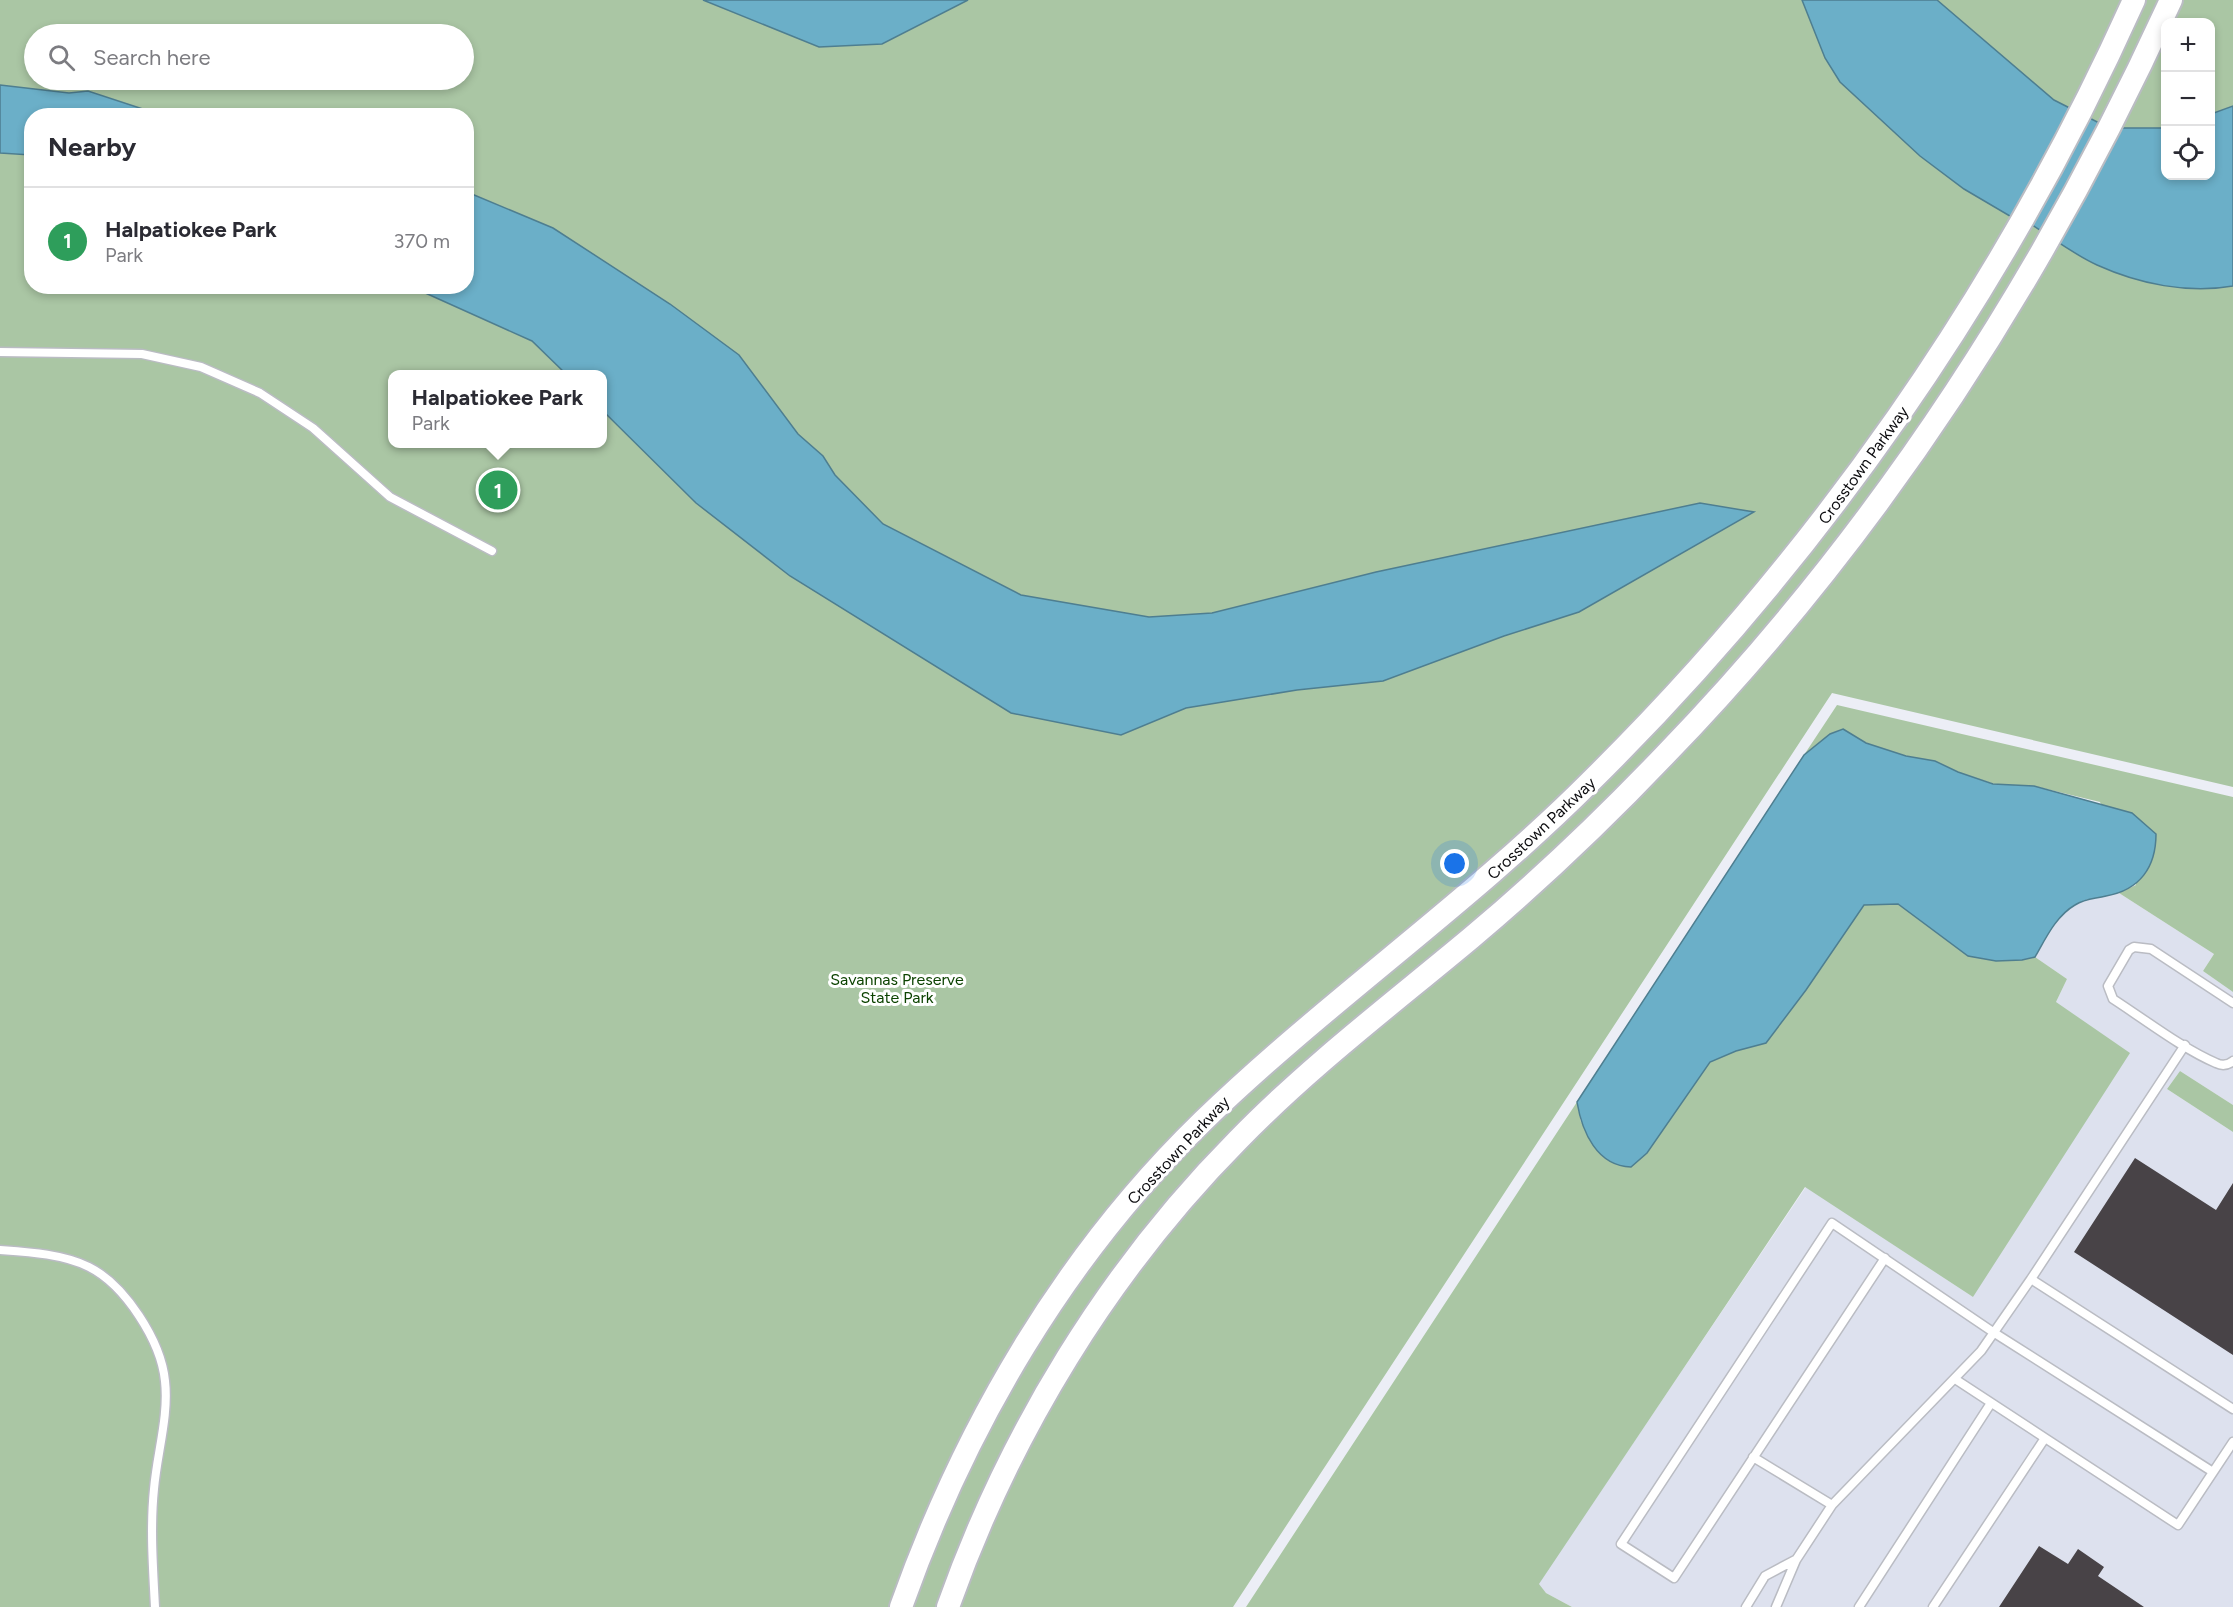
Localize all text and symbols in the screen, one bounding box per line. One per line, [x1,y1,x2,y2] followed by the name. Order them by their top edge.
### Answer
[2161,18,2215,180] map controls
[2161,18,2215,72] button: +
[24,24,474,90] search box
[45,41,78,74] icon: search
[93,44,211,71] text: Search here
[2161,72,2215,126] button: −
[2161,126,2215,180] button: locate
[48,131,136,163] text: Nearby
[105,216,277,243] text: Halpatiokee Park
[63,229,72,253] text: 1
[394,229,450,253] text: 370 m
[105,243,143,267] text: Park
[388,370,607,448] popup
[412,384,583,411] text: Halpatiokee Park
[1814,402,1913,528] street label: Crosstown Parkway
[412,411,450,435] text: Park
[478,468,518,512] pin: 1
[1483,773,1600,883] street label: Crosstown Parkway
[1440,849,1469,878] your location
[830,970,964,1007] park label: Savannas Preserve State Park
[1123,1092,1234,1208] street label: Crosstown Parkway

